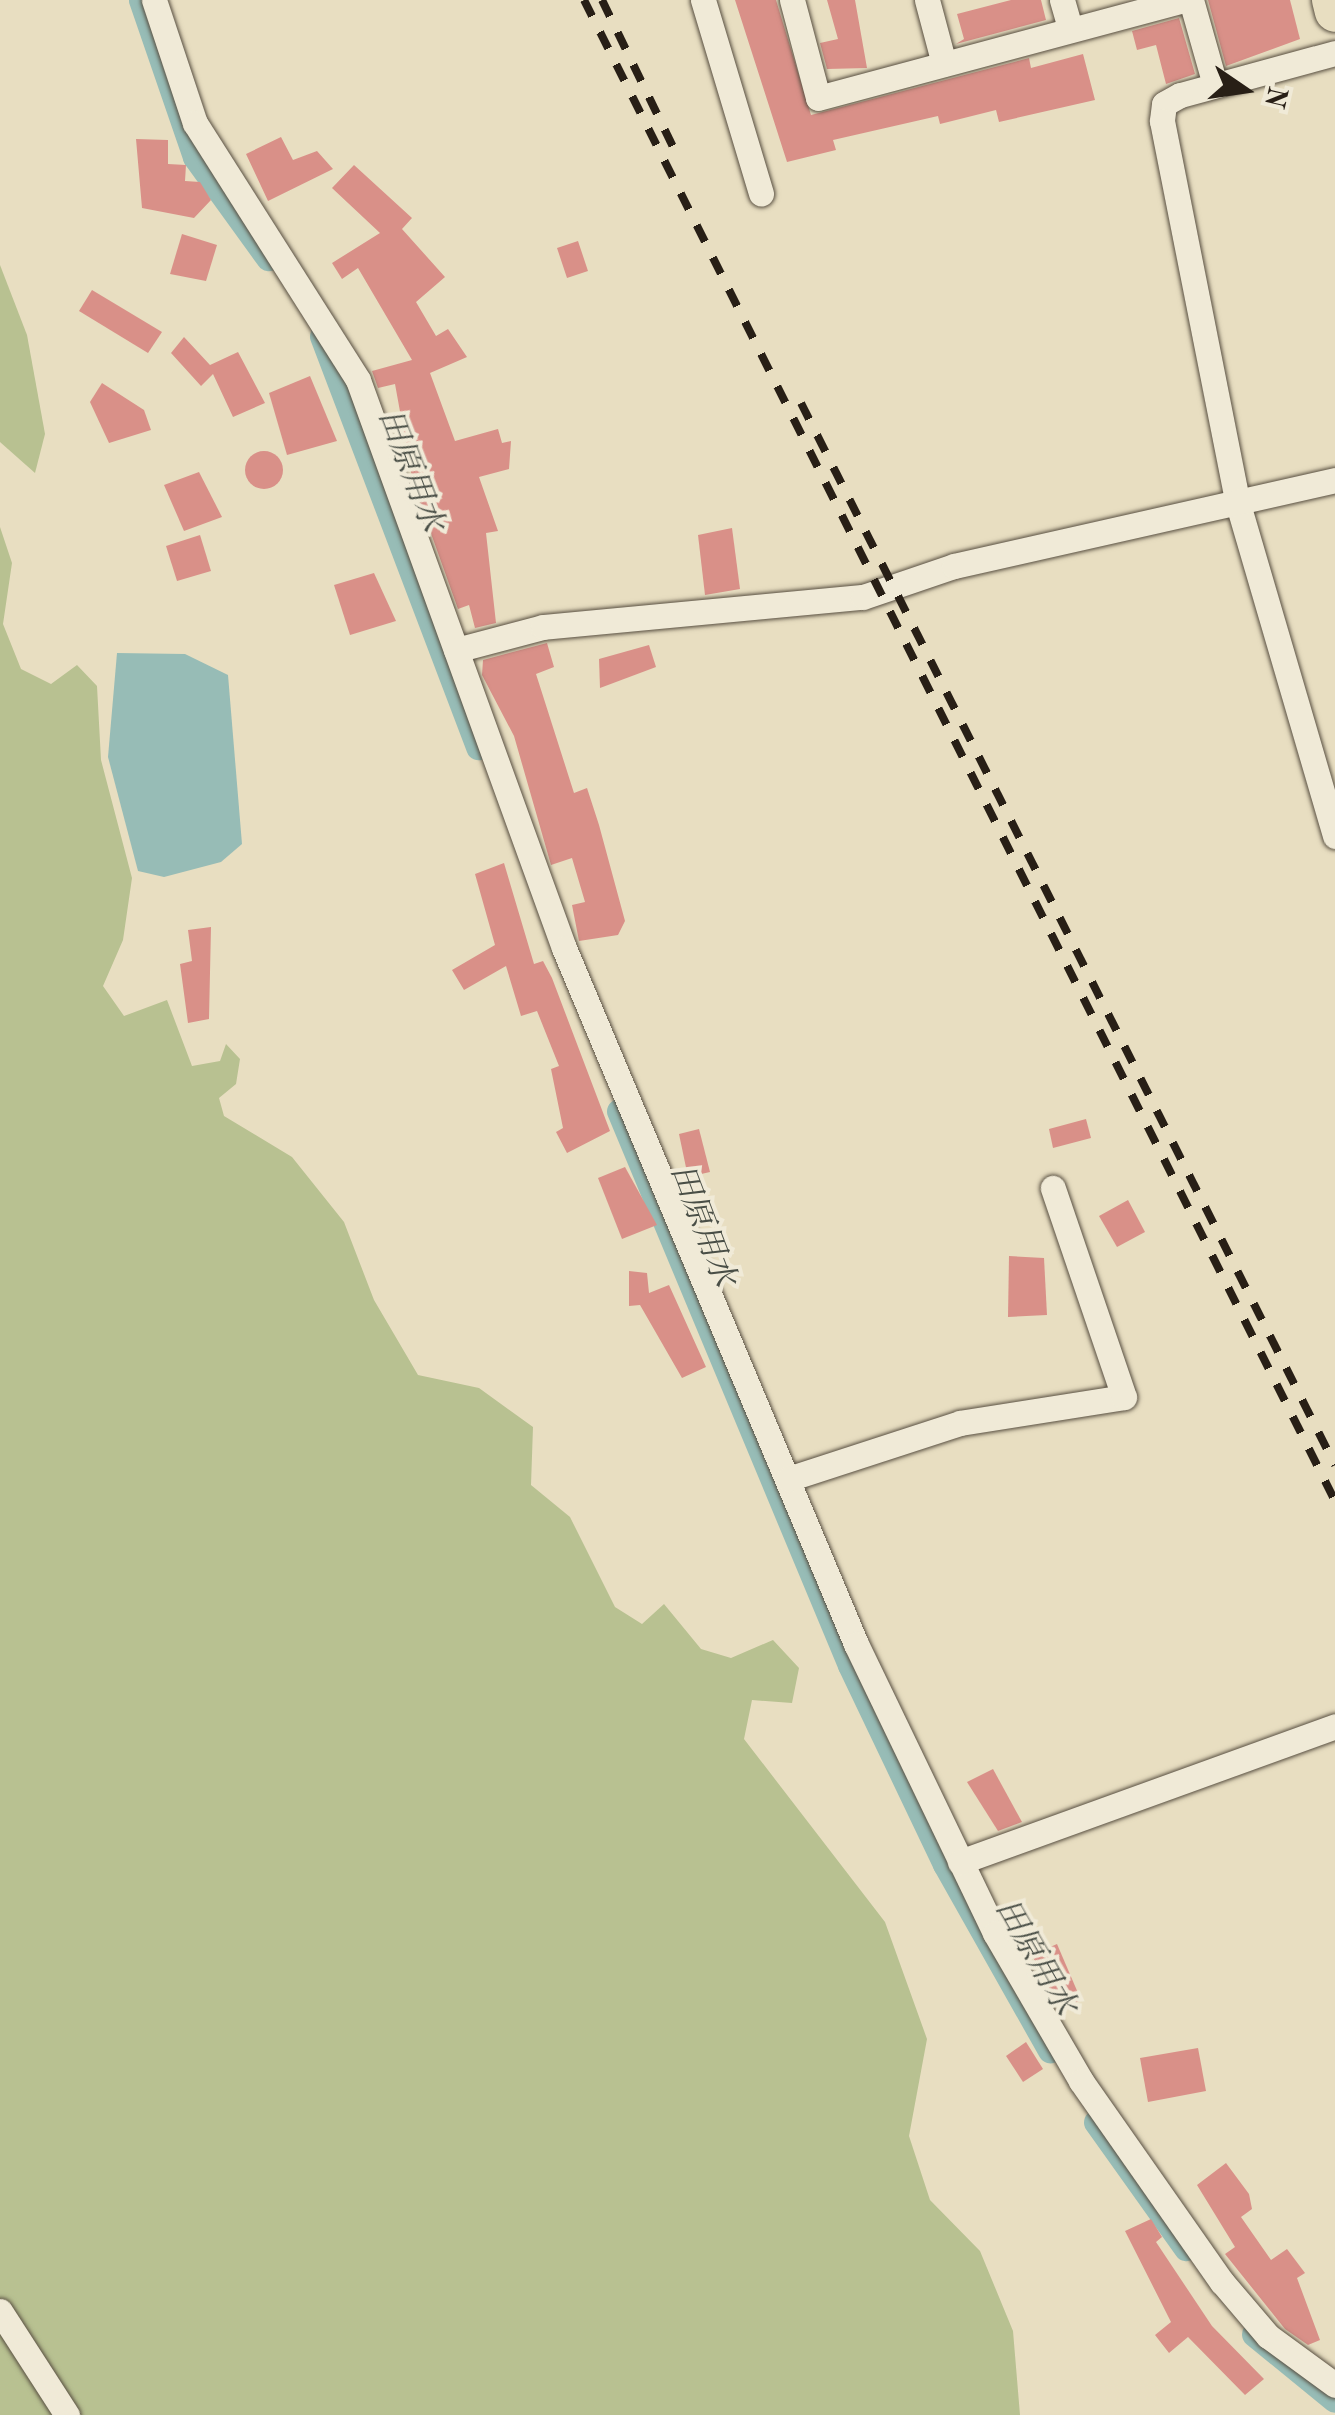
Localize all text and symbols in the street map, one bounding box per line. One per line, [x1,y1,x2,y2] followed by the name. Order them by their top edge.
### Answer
[1195,40,1295,140] north arrow
[1258,83,1290,110] text: N
[368,404,450,538] water label: 田原用水
[660,1159,742,1293] water label: 田原用水
[985,1893,1083,2023] water label: 田原用水

